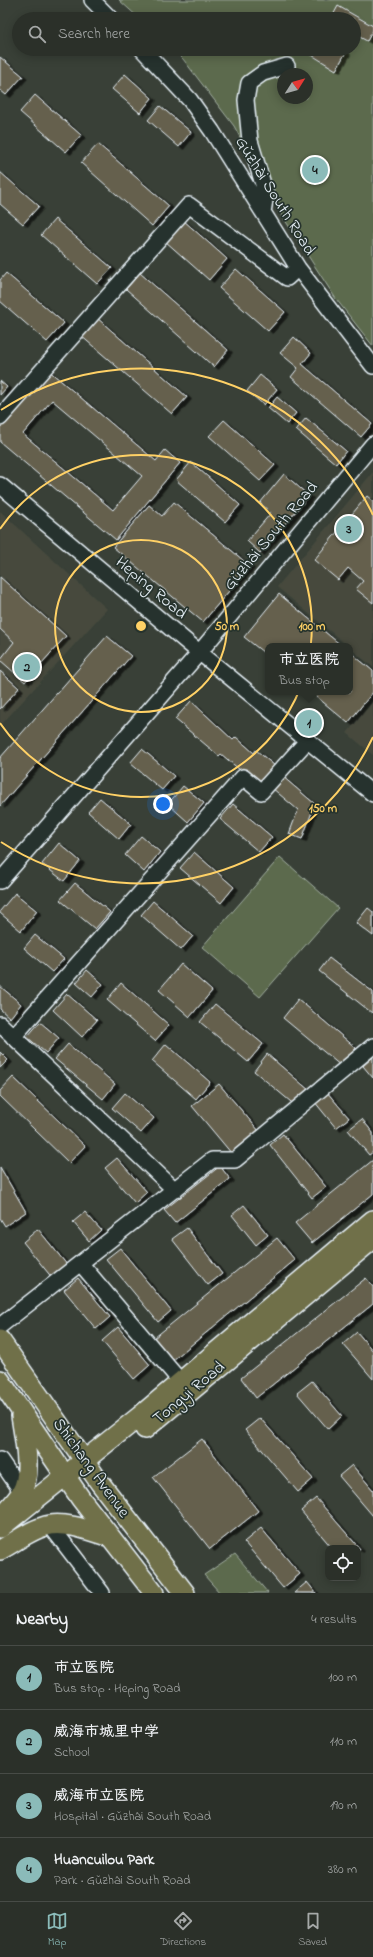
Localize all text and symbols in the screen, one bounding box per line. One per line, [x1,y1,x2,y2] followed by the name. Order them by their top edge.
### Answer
[12,12,361,56] search box
[26,23,48,45] icon: search
[58,23,130,45] text: Search here
[277,68,313,104] north arrow
[228,132,322,261] street label: Gǔzhài South Road
[302,155,328,185] pin: 4
[218,476,325,596] street label: Gǔzhài South Road
[336,514,362,544] pin: 3
[108,550,193,627] street label: Heping Road
[215,618,240,636] text: 50 m
[299,618,326,636] text: 100 m
[134,619,148,633] centre of rings
[265,643,353,695] popup
[279,649,339,671] text: 市立医院
[14,652,40,682] pin: 2
[279,671,330,690] text: Bus stop
[296,708,322,738] pin: 1
[153,794,173,814] your location
[309,800,338,818] text: 150 m
[147,1355,232,1432] street label: Tongyi Road
[45,1413,136,1525] street label: Shichang Avenue
[325,1545,361,1581] map controls
[325,1545,361,1581] button: locate
[16,1607,68,1632] text: Nearby
[311,1610,357,1629] text: 4 results
[54,1657,114,1679] text: 市立医院
[27,1668,31,1687] text: 1
[328,1668,357,1687] text: 100 m
[54,1679,181,1698] text: Bus stop · Heping Road
[54,1721,159,1743] text: 威海市城里中学
[26,1732,32,1751] text: 2
[330,1732,357,1751] text: 110 m
[54,1743,90,1762] text: School
[54,1785,144,1807] text: 威海市立医院
[26,1796,32,1815] text: 3
[330,1796,357,1815] text: 190 m
[54,1807,211,1826] text: Hospital · Gǔzhài South Road
[54,1849,154,1871] text: Huancuilou Park
[26,1860,32,1879] text: 4
[328,1860,357,1879] text: 380 m
[54,1871,191,1890] text: Park · Gǔzhài South Road
[46,1910,68,1950] tab: Map
[160,1910,206,1950] tab: Directions
[298,1910,327,1950] tab: Saved

